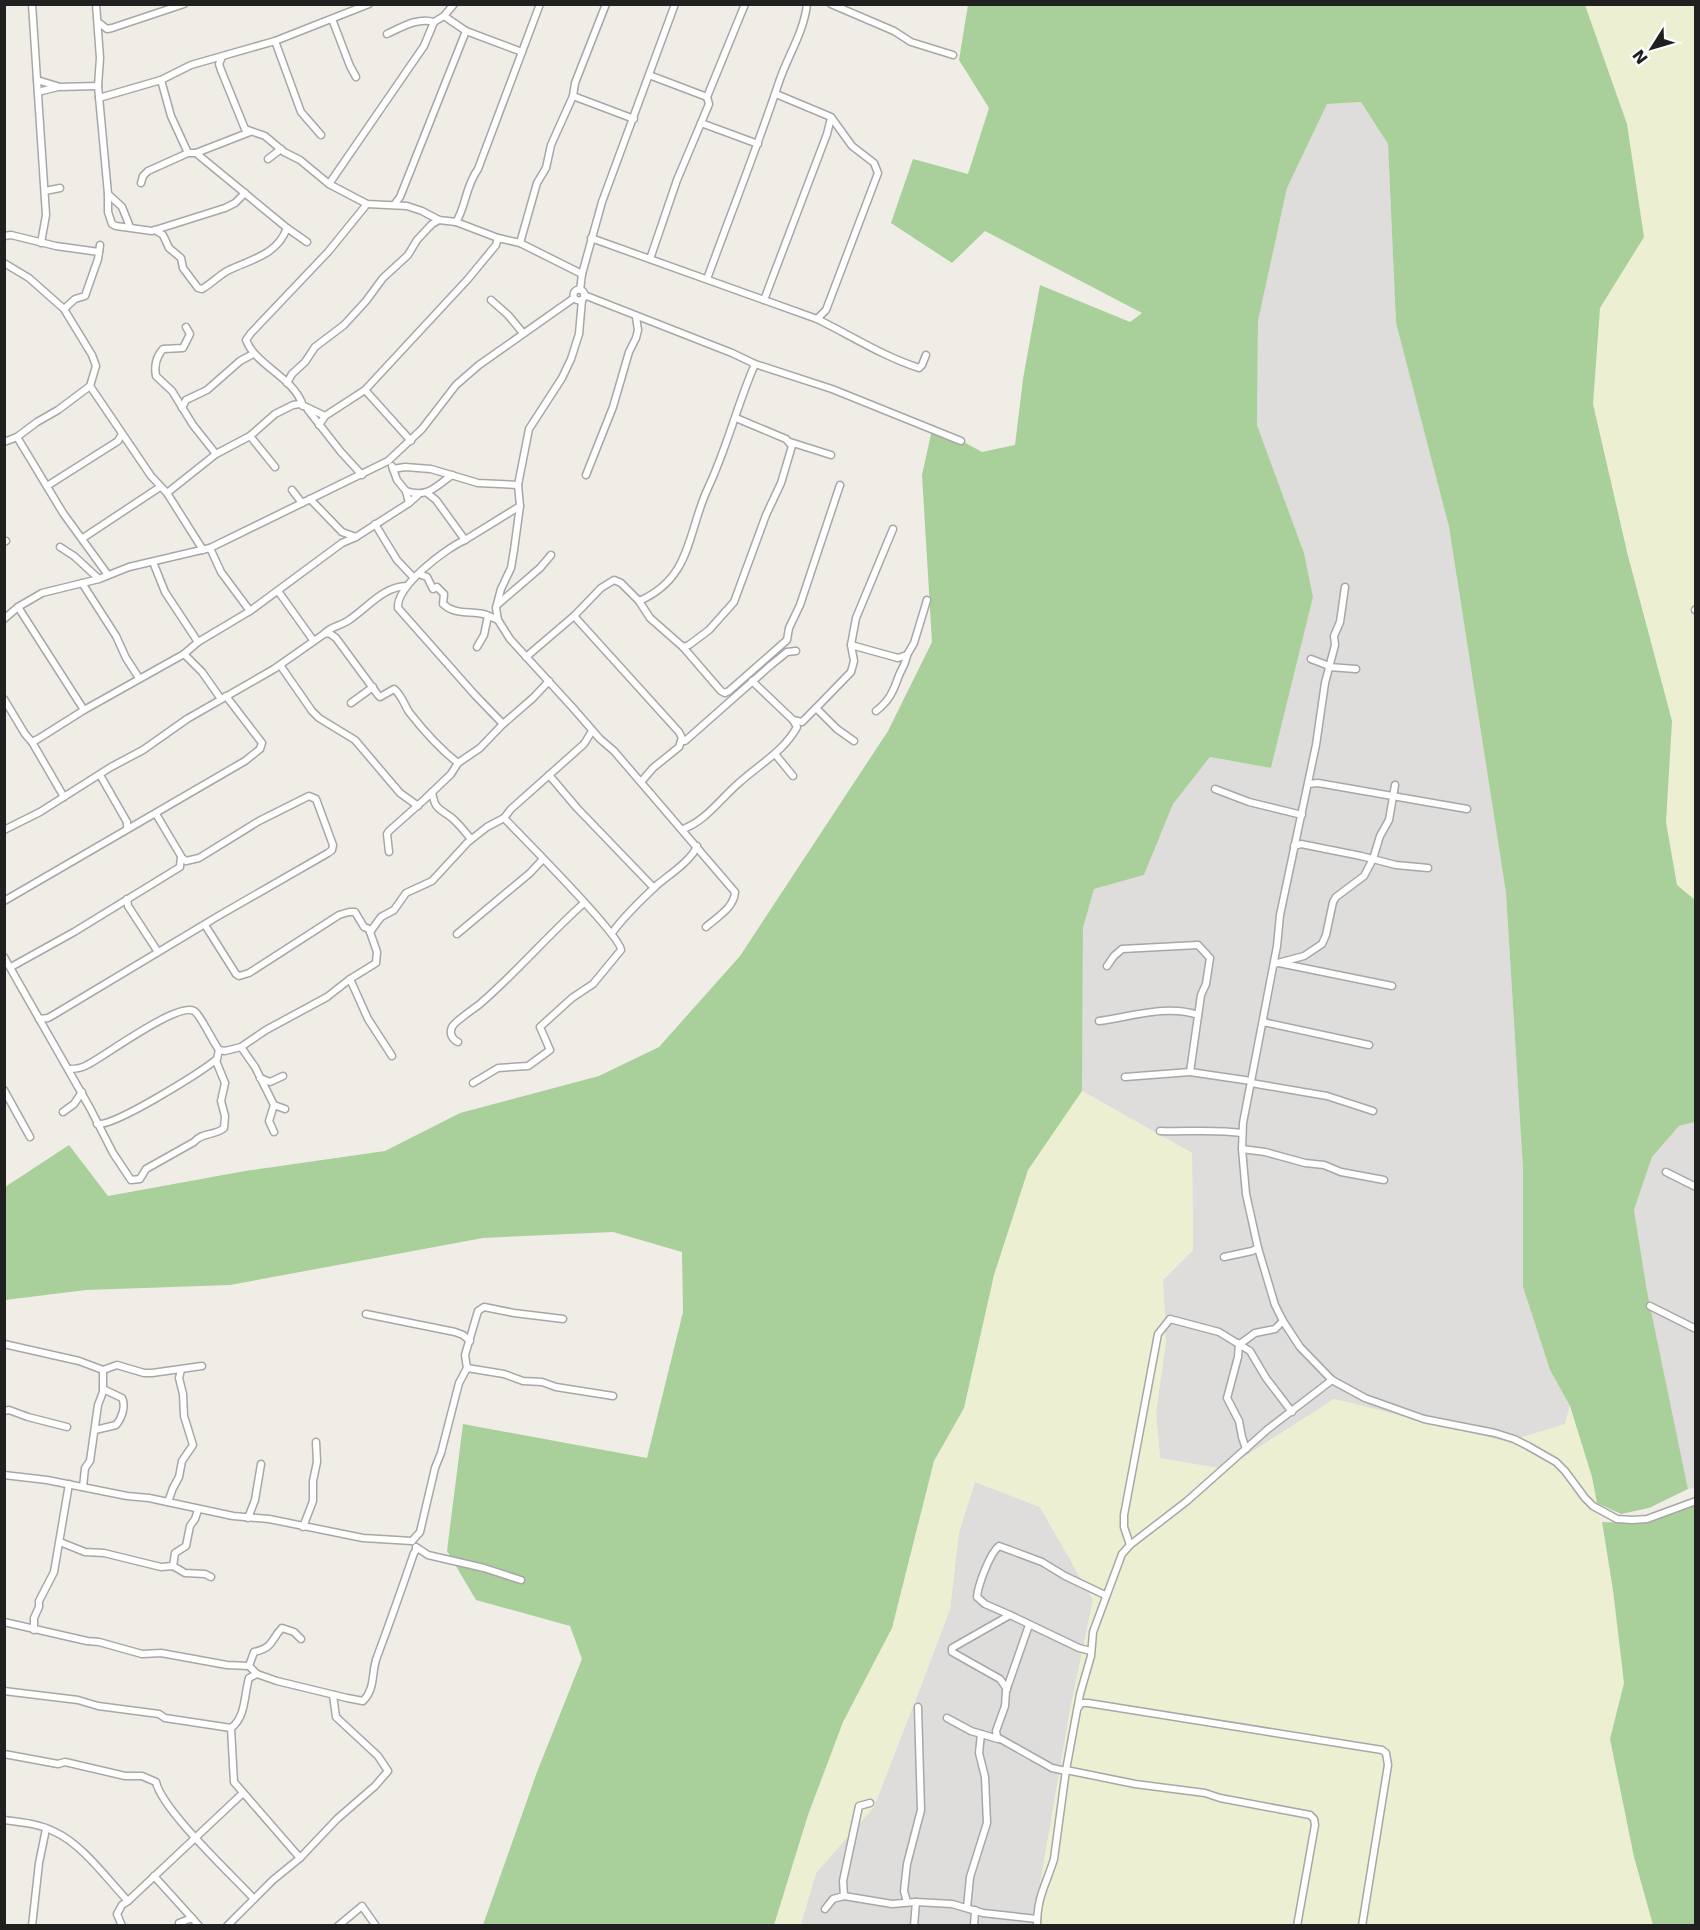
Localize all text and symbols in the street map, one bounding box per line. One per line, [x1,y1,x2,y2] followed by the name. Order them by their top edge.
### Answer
[1622,18,1682,78] north arrow
[1629,46,1652,68] text: N

